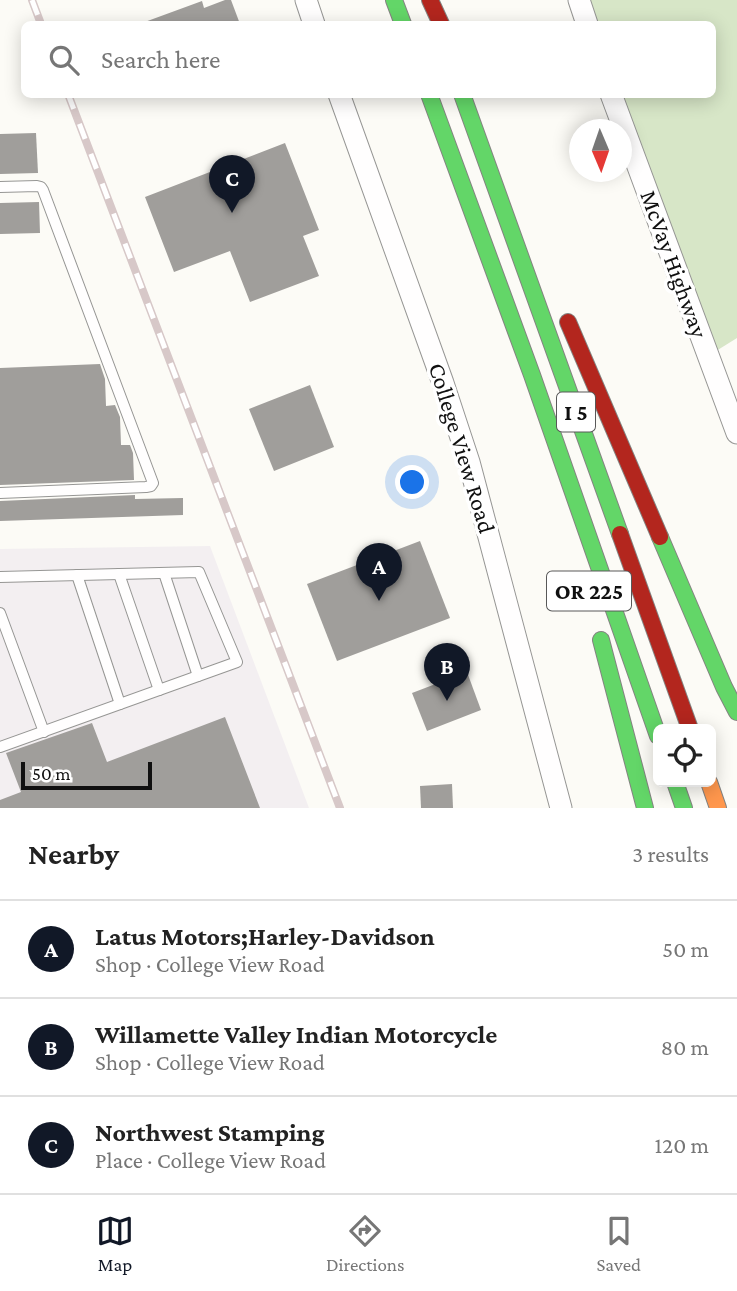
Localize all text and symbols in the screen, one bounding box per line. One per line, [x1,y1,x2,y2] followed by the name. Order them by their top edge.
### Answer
[21,21,716,98] search box
[45,41,83,79] icon: search
[101,45,220,74] text: Search here
[569,119,632,182] north arrow
[209,155,255,213] pin: C
[635,186,714,342] street label: McVay Highway
[424,359,501,537] street label: College View Road
[557,392,595,432] road number: I 5
[395,465,429,499] your location
[356,543,402,601] pin: A
[547,572,631,610] road number: OR 225
[424,643,470,701] pin: B
[653,724,716,787] map controls
[653,724,716,787] button: locate
[21,759,152,791] scale bar
[32,763,71,784] text: 50 m
[28,837,119,870] text: Nearby
[632,841,709,867] text: 3 results
[95,922,435,951] text: Latus Motors;Harley-Davidson
[44,936,58,962] text: A
[662,936,709,962] text: 50 m
[95,951,325,977] text: Shop · College View Road
[95,1020,497,1049] text: Willamette Valley Indian Motorcycle
[44,1034,58,1060] text: B
[661,1034,709,1060] text: 80 m
[95,1049,325,1075] text: Shop · College View Road
[95,1118,325,1147] text: Northwest Stamping
[44,1132,58,1158] text: C
[655,1132,709,1158] text: 120 m
[95,1147,326,1173] text: Place · College View Road
[96,1212,134,1275] tab: Map
[326,1212,405,1275] tab: Directions
[596,1212,641,1275] tab: Saved

